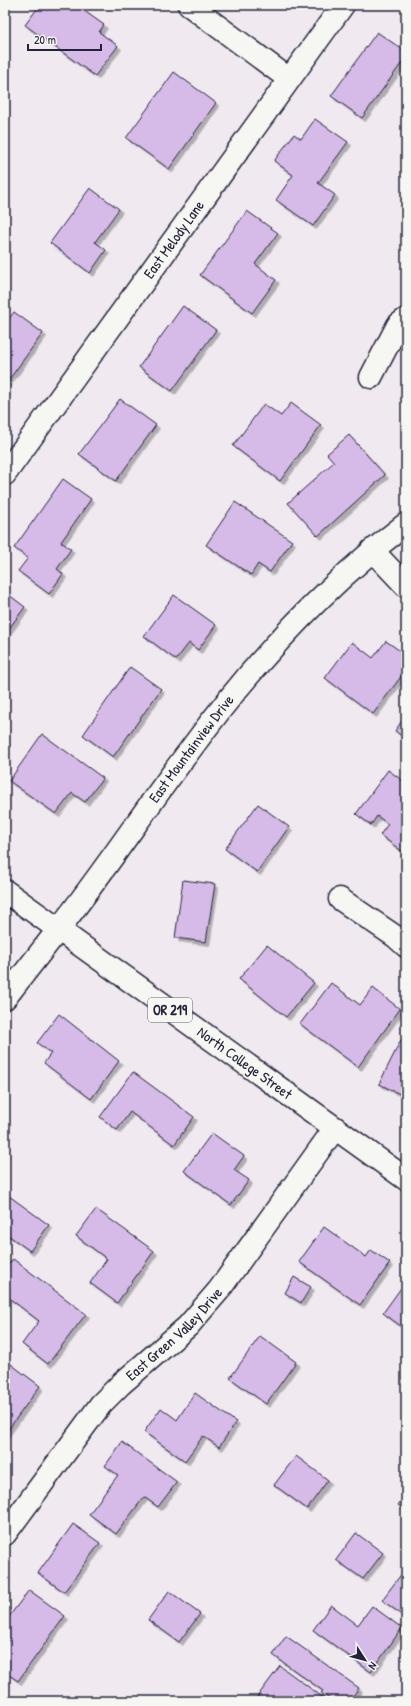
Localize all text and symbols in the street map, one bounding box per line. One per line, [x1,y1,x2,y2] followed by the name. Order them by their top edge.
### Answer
[28,26,101,52] scale bar
[34,31,56,48] text: 20 m
[138,196,209,283] street label: East Melody Lane
[144,690,238,807] street label: East Mountainview Drive
[148,998,192,1022] road number: OR 219
[193,1021,297,1105] street label: North College Street
[121,1282,227,1385] street label: East Green Valley Drive
[345,1640,385,1680] north arrow
[366,1659,380,1672] text: N

